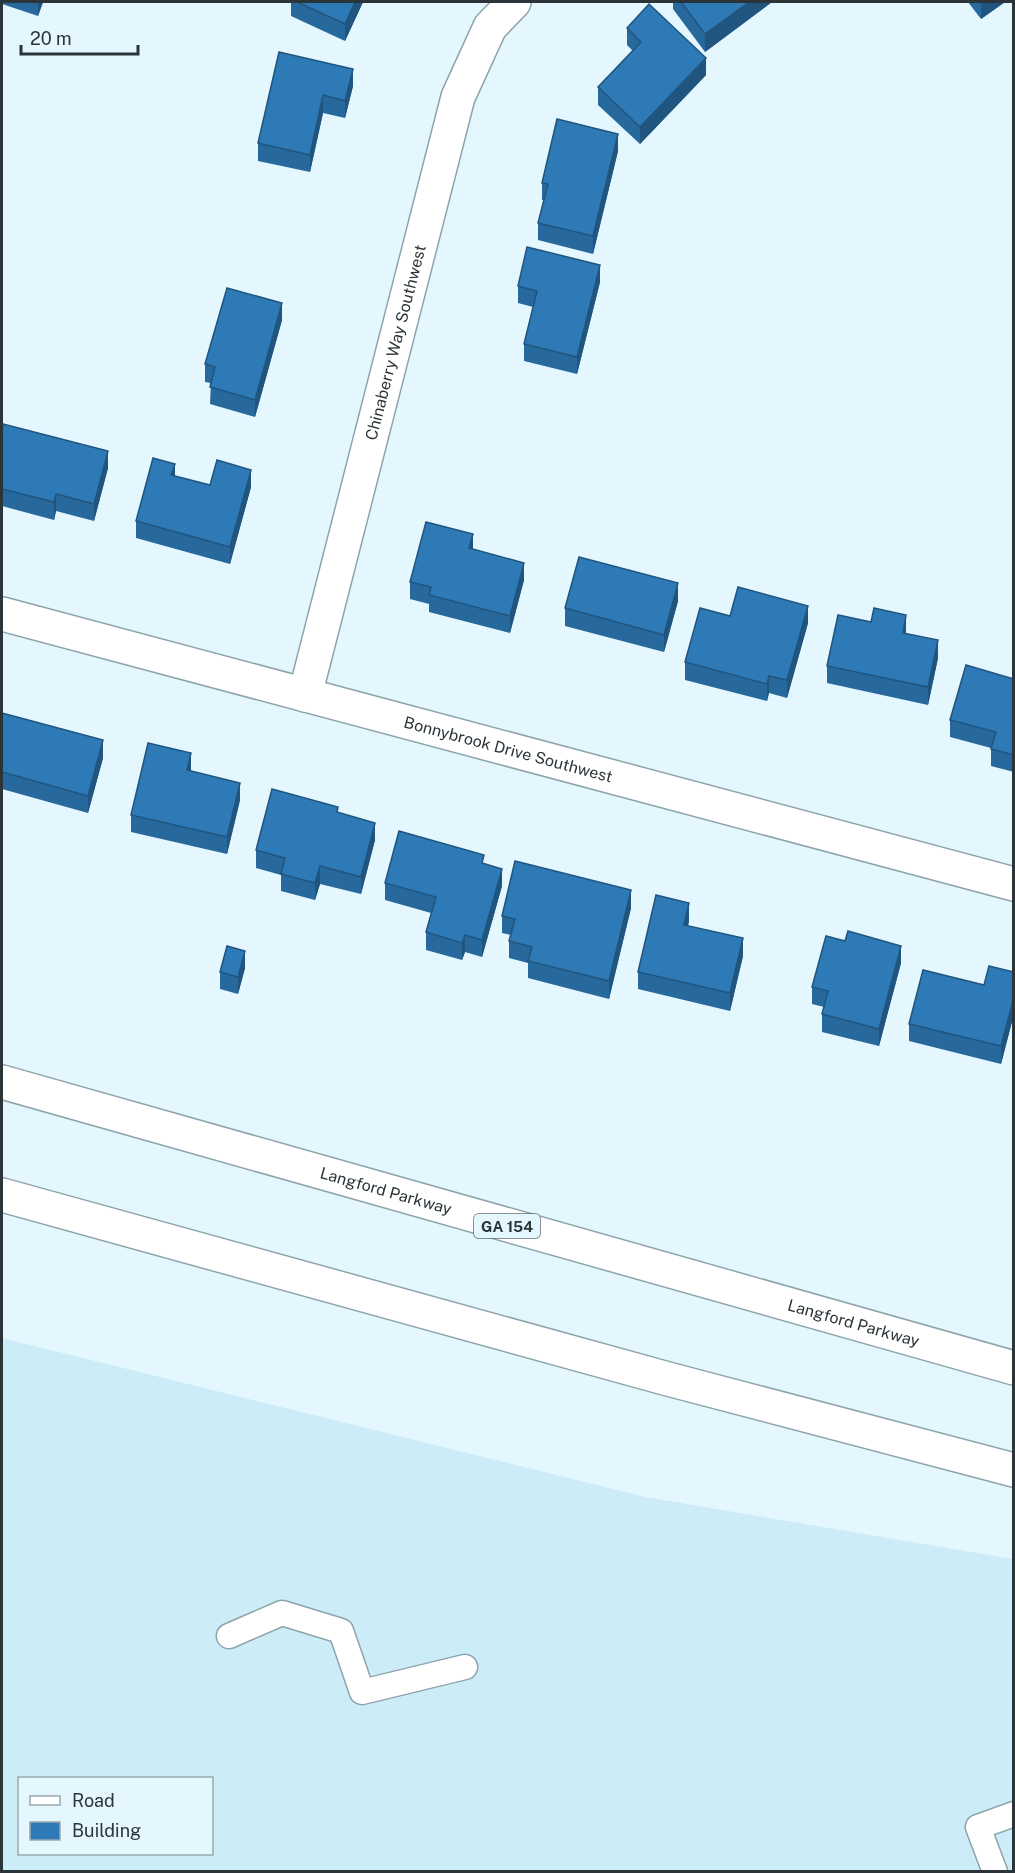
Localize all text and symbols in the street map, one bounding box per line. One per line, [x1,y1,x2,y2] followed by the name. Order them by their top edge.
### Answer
[21,18,138,56] scale bar
[30,28,72,49] text: 20 m
[361,243,429,442] street label: Chinaberry Way Southwest
[402,712,615,786] street label: Bonnybrook Drive Southwest
[318,1163,454,1218] street label: Langford Parkway
[474,1214,540,1238] road number: GA 154
[786,1295,922,1350] street label: Langford Parkway
[18,1777,213,1855] legend
[72,1790,115,1811] text: Road
[72,1820,141,1841] text: Building

